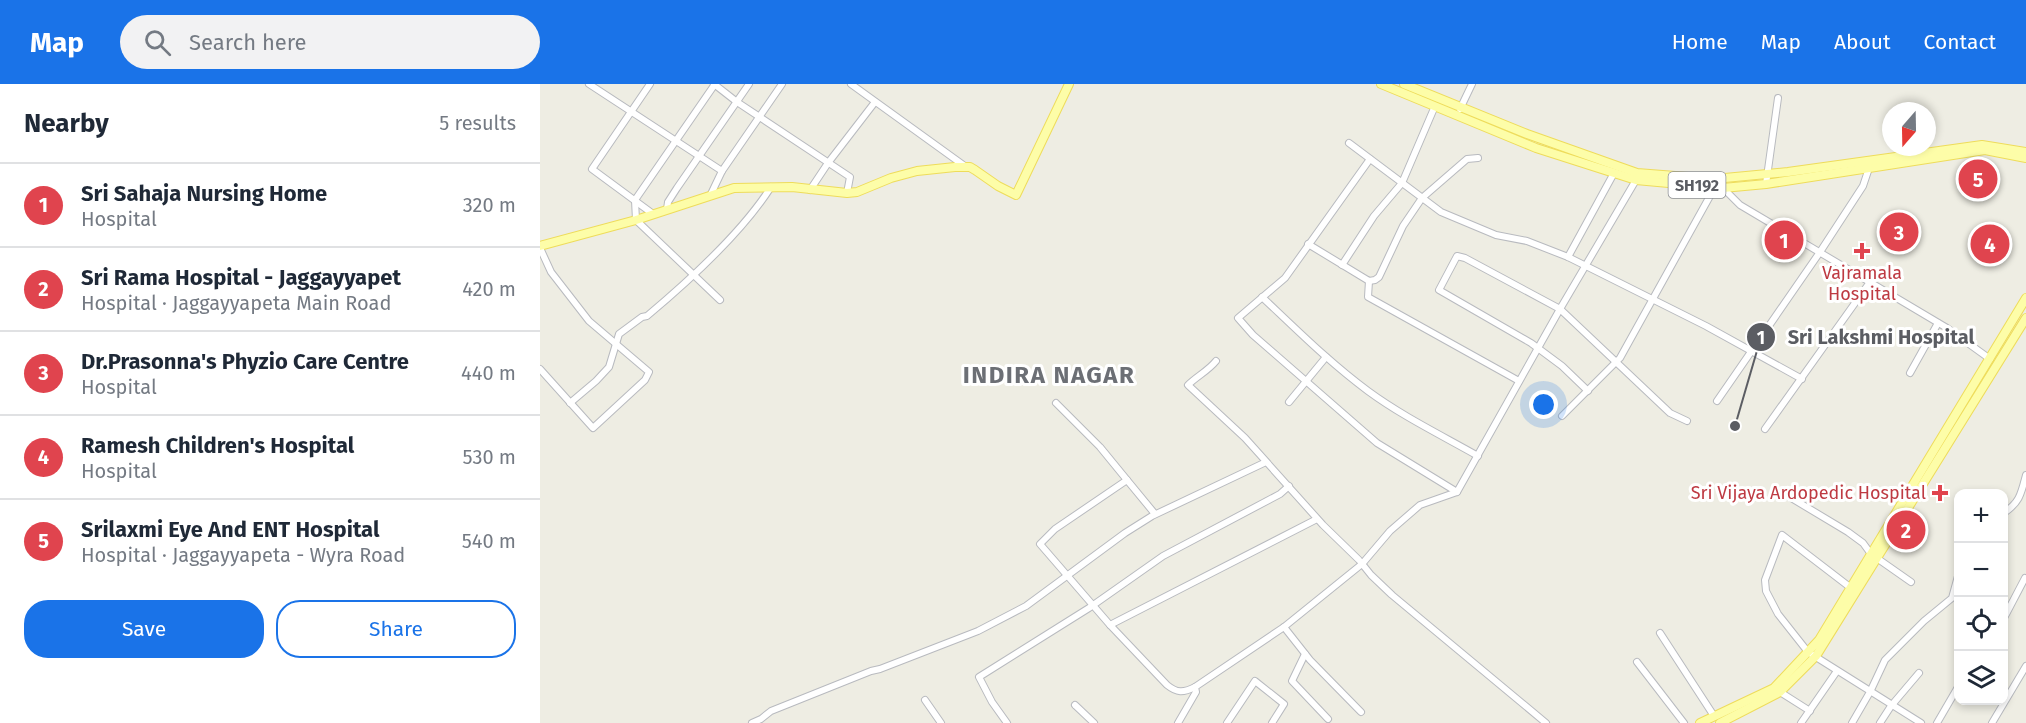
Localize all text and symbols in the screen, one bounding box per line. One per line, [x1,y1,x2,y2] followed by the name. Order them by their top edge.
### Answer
[120,15,540,69] search box
[30,26,84,59] text: Map
[141,26,174,59] icon: search
[189,29,307,56] text: Search here
[1672,29,1728,55] text: Home
[1761,29,1801,55] text: Map
[1834,29,1891,55] text: About
[1924,29,1996,55] text: Contact
[1882,102,1936,156] north arrow
[24,108,109,139] text: Nearby
[439,111,516,135] text: 5 results
[1958,156,1998,202] pin: 5
[1668,172,1726,198] road number: SH192
[81,180,327,207] text: Sri Sahaja Nursing Home
[39,193,48,217] text: 1
[463,193,516,217] text: 320 m
[81,207,157,231] text: Hospital
[1880,210,1918,254] pin: 3
[1764,218,1804,262] pin: 1
[1970,222,2010,266] pin: 4
[1853,242,1871,260] marker: Vajramala Hospital
[1822,262,1902,305] place label: Vajramala Hospital
[81,264,401,291] text: Sri Rama Hospital - Jaggayyapet
[38,277,49,301] text: 2
[462,277,516,301] text: 420 m
[81,291,391,315] text: Hospital · Jaggayyapeta Main Road
[1746,318,1987,356] callout: Sri Lakshmi Hospital
[1788,325,1974,349] text: Sri Lakshmi Hospital
[1757,327,1765,349] text: 1
[81,348,409,375] text: Dr.Prasonna's Phyzio Care Centre
[38,361,49,385] text: 3
[461,361,516,385] text: 440 m
[963,361,1135,389] district label: INDIRA NAGAR
[81,375,157,399] text: Hospital
[1529,390,1558,419] your location
[81,432,354,459] text: Ramesh Children's Hospital
[38,445,49,469] text: 4
[463,445,516,469] text: 530 m
[81,459,157,483] text: Hospital
[1691,482,1926,504] place label: Sri Vijaya Ardopedic Hospital
[1931,484,1949,502] marker: Sri Vijaya Ardopedic Hospital
[1954,489,2008,705] map controls
[1954,489,2008,543] button: +
[1886,508,1926,552] pin: 2
[81,516,379,543] text: Srilaxmi Eye And ENT Hospital
[38,529,49,553] text: 5
[462,529,516,553] text: 540 m
[81,543,405,567] text: Hospital · Jaggayyapeta - Wyra Road
[1954,543,2008,597] button: −
[1954,597,2008,651] button: locate
[24,600,264,658] button: Save
[276,600,516,658] button: Share
[1954,651,2008,705] button: layers

